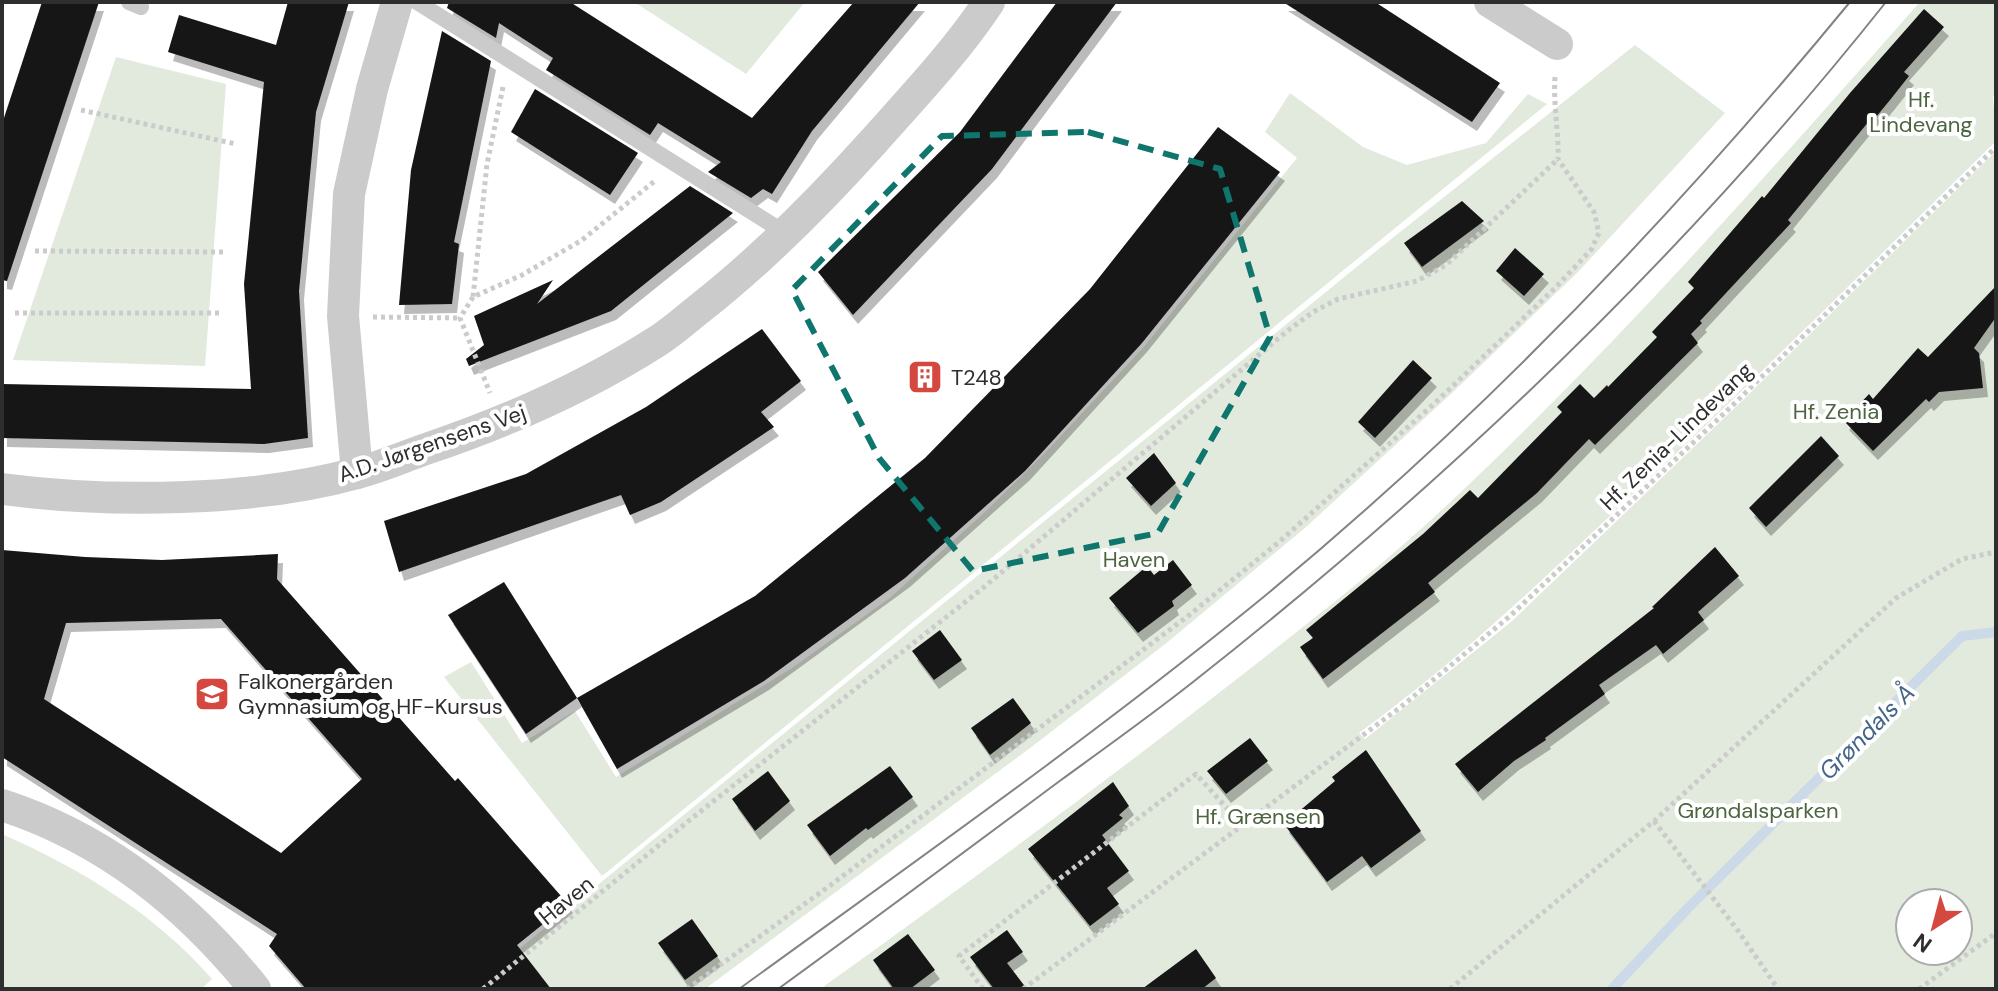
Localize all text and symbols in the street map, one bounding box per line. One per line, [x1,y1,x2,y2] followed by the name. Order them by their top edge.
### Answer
[1869,85,1973,139] park label: Hf. Lindevang
[1594,356,1759,517] street label: Hf. Zenia-Lindevang
[906,358,944,396] building icon: T248
[951,363,1002,392] place label: T248
[1793,397,1879,426] park label: Hf. Zenia
[334,398,530,489] street label: A.D. Jørgensens Vej
[1103,545,1165,574] park label: Haven
[238,667,503,721] place label: Falkonergården Gymnasium og HF-Kursus
[193,675,231,713] school or university icon: Falkonergården Gymnasium og HF-Kursus
[1811,676,1921,786] water label: Grøndals Å
[1677,796,1839,825] park label: Grøndalsparken
[1195,802,1321,831] park label: Hf. Grænsen
[533,869,600,931] street label: Haven
[1894,887,1974,967] north arrow
[1908,926,1938,959] text: N

